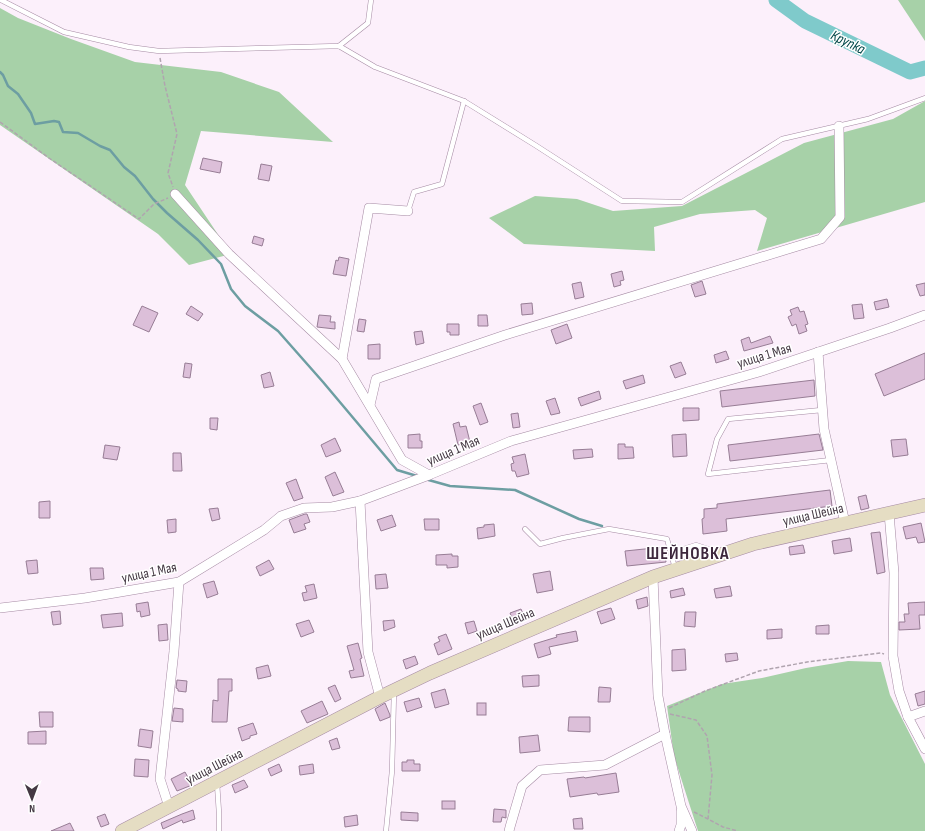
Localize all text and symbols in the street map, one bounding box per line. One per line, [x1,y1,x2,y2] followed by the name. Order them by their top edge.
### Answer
[827,26,868,59] water label: Крупка
[735,339,793,372] street label: улица 1 Мая
[424,432,482,469] street label: улица 1 Мая
[781,499,845,530] street label: улица Шейна
[646,543,730,564] district label: ШЕЙНОВКА
[120,558,178,587] street label: улица 1 Мая
[473,604,537,643] street label: улица Шейна
[183,745,246,788] street label: улица Шейна
[12,779,52,819] north arrow
[29,802,35,815] text: N

